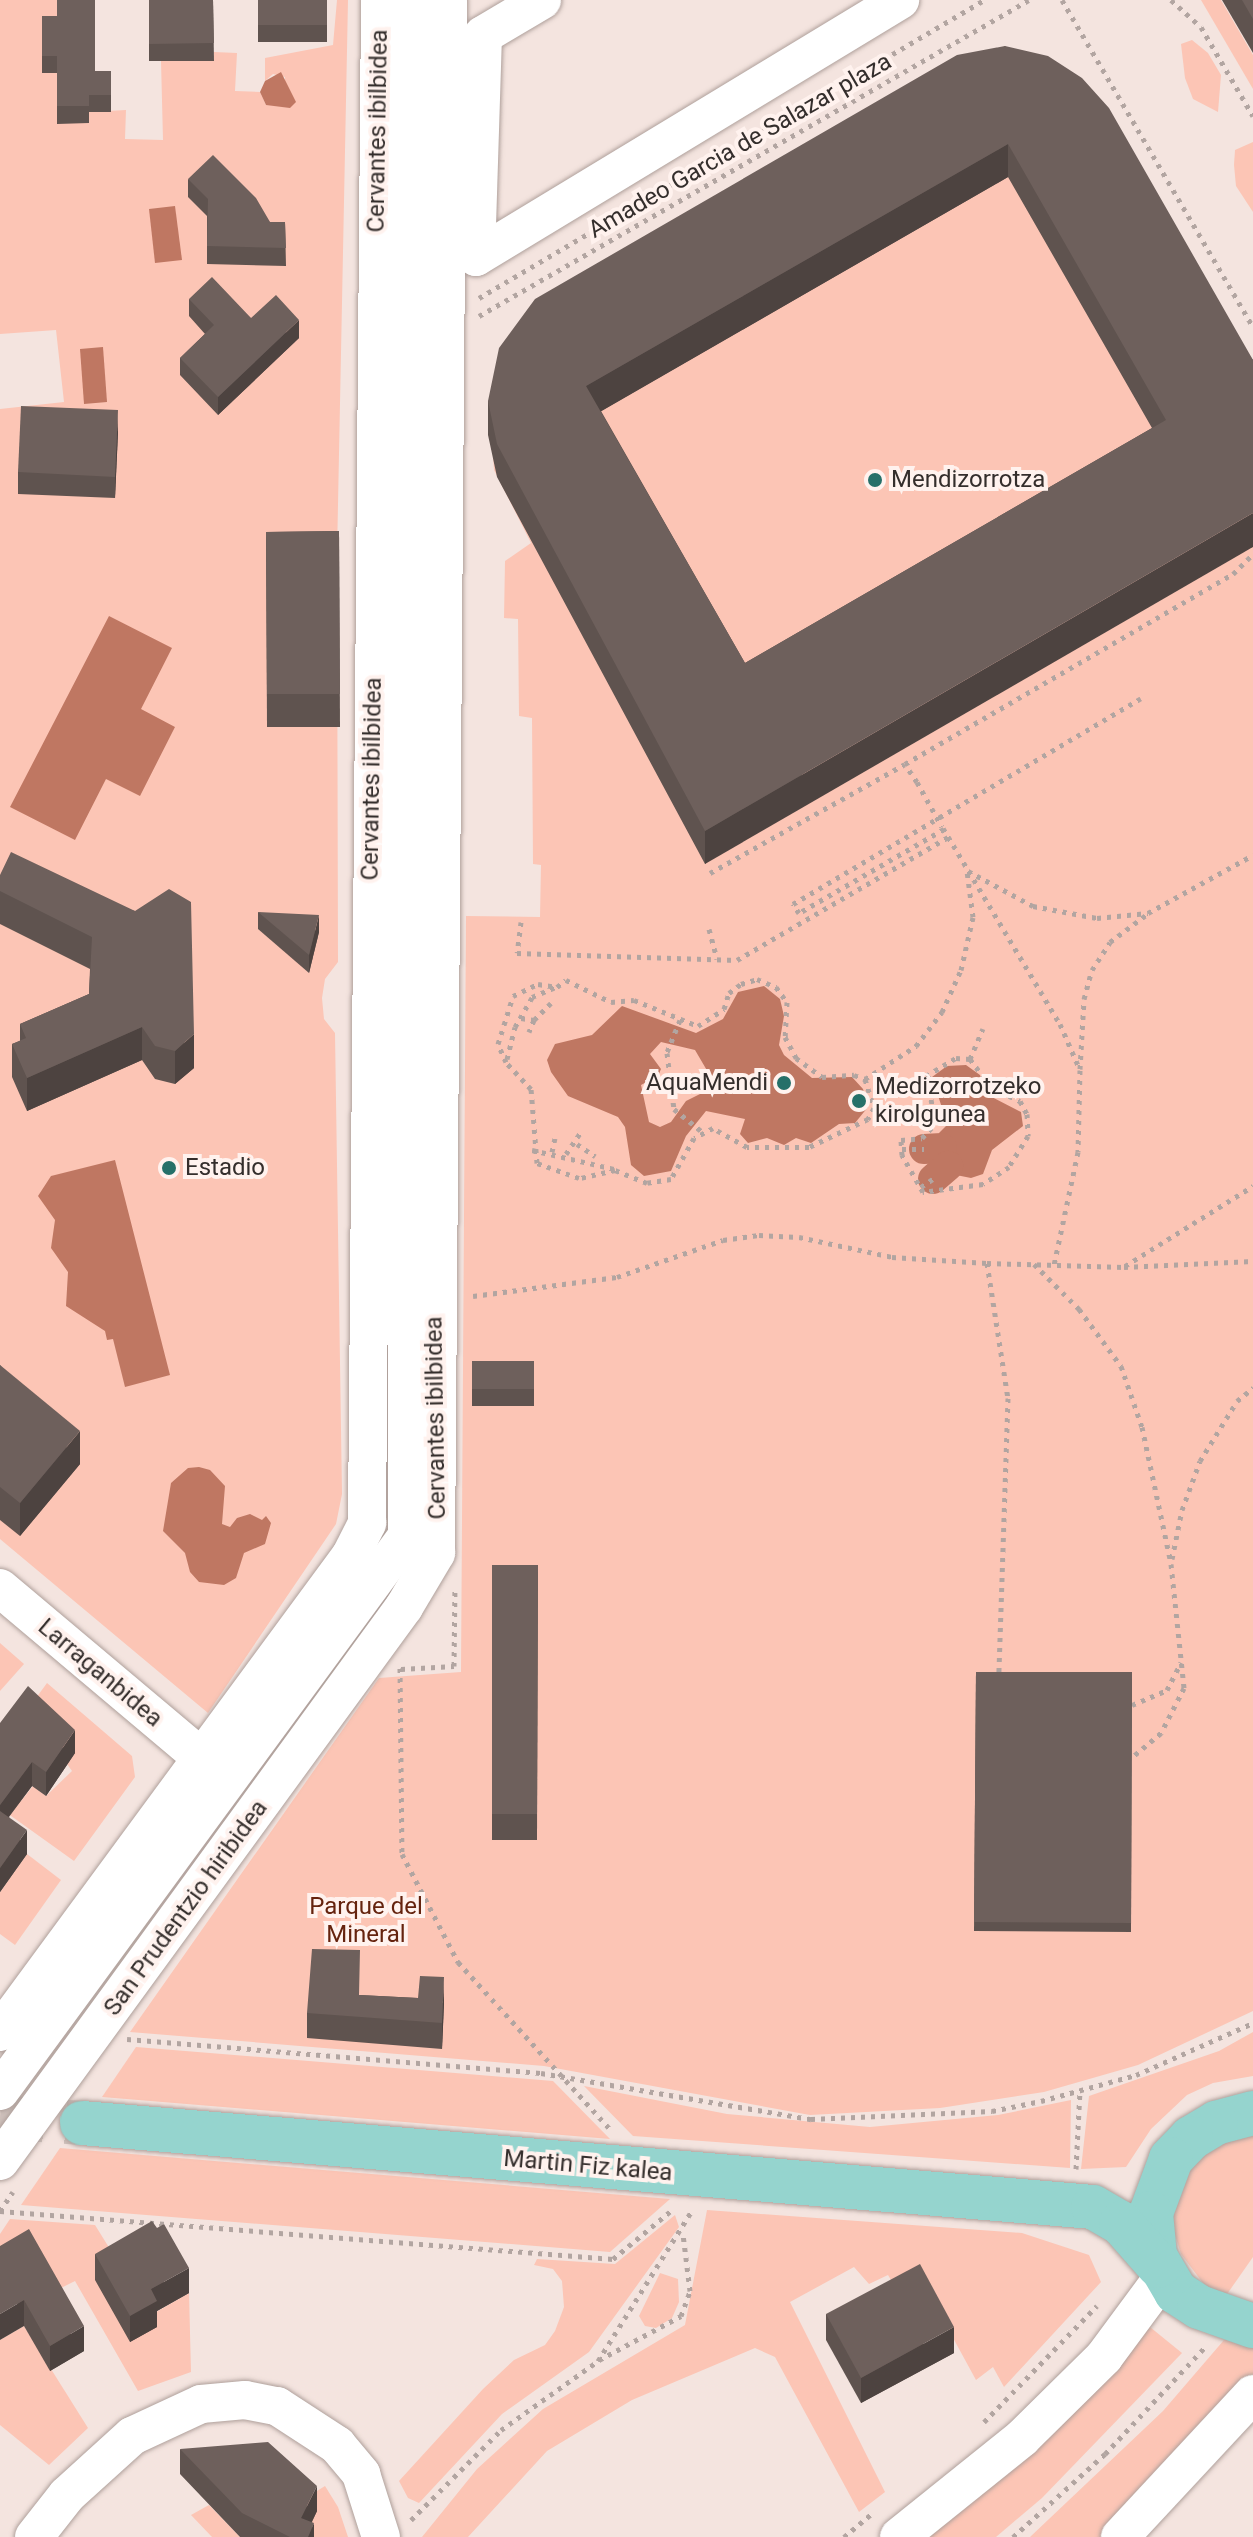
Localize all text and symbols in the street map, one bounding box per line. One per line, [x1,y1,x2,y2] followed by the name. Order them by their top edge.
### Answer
[362,29,394,233] street label: Cervantes ibilbidea
[583,47,897,245] street label: Amadeo Garcia de Salazar plaza
[891,466,1045,494] place label: Mendizorrotza
[866,471,884,489] marker: Mendizorrotza
[356,677,388,881] street label: Cervantes ibilbidea
[646,1069,768,1097] place label: AquaMendi
[875,1073,1041,1129] place label: Medizorrotzeko kirolgunea
[775,1074,793,1092] marker: AquaMendi
[850,1092,868,1110] marker: Medizorrotzeko kirolgunea
[185,1154,265,1182] place label: Estadio
[160,1159,178,1177] marker: Estadio
[420,1316,452,1520] street label: Cervantes ibilbidea
[32,1613,168,1733] street label: Larraganbidea
[98,1795,274,2021] street label: San Prudentzio hiribidea
[309,1893,423,1949] park label: Parque del Mineral
[502,2144,674,2188] street label: Martin Fiz kalea

